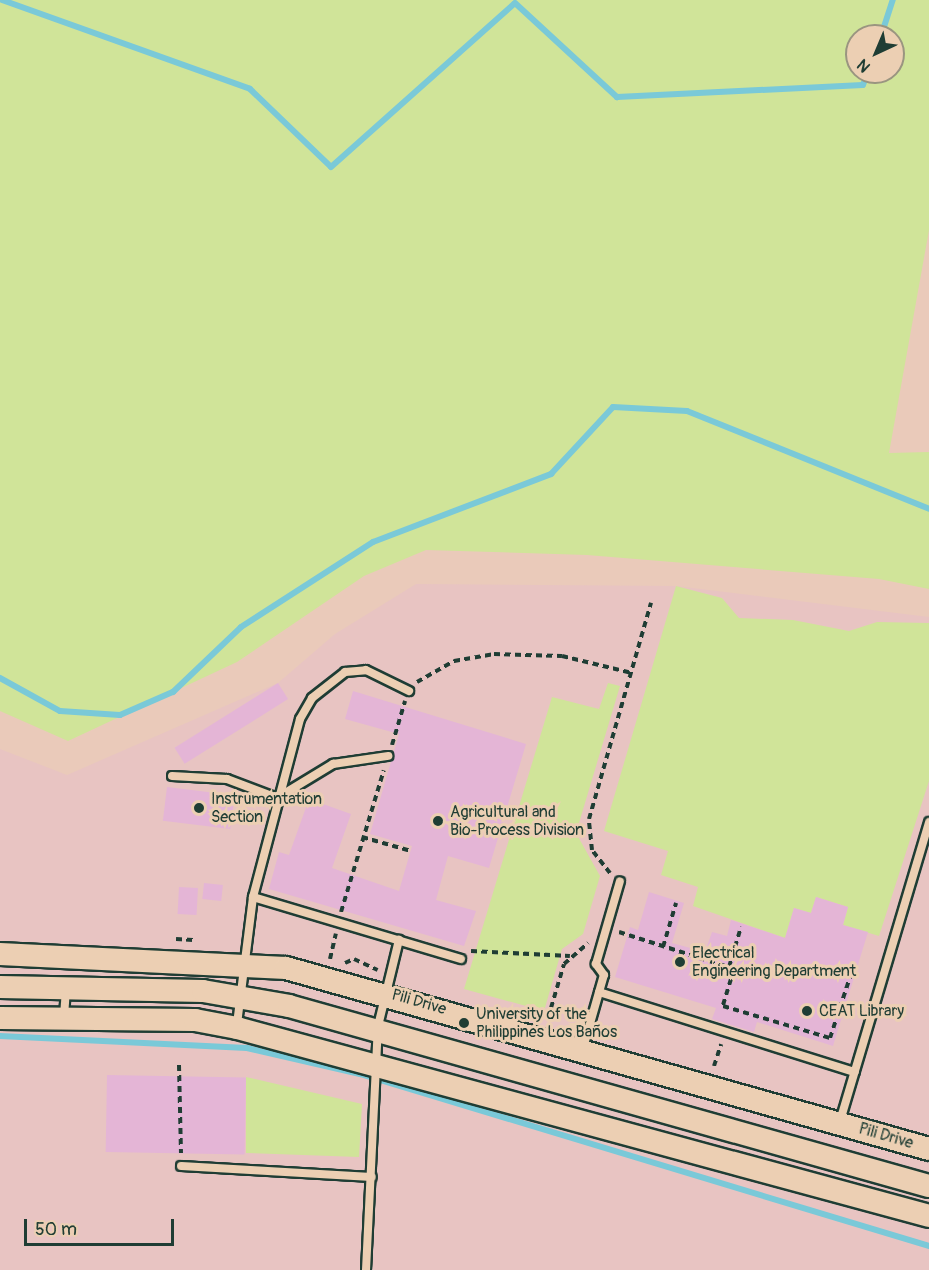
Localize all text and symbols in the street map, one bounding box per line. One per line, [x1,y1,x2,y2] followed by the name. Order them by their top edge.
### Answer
[845,24,905,84] north arrow
[853,55,875,76] text: N
[211,789,322,827] place label: Instrumentation Section
[192,801,206,815] marker: Instrumentation Section
[450,802,584,840] place label: Agricultural and Bio-Process Division
[431,814,445,828] marker: Agricultural and Bio-Process Division
[692,943,856,981] place label: Electrical Engineering Department
[673,955,687,969] marker: Electrical Engineering Department
[389,985,449,1019] street label: Pili Drive
[819,1001,904,1021] place label: CEAT Library
[476,1004,617,1042] place label: University of the Philippines Los Baños
[800,1004,814,1018] marker: CEAT Library
[457,1016,471,1030] marker: University of the Philippines Los Baños
[856,1119,916,1153] street label: Pili Drive
[27,1207,177,1245] scale bar
[35,1218,77,1241] text: 50 m

